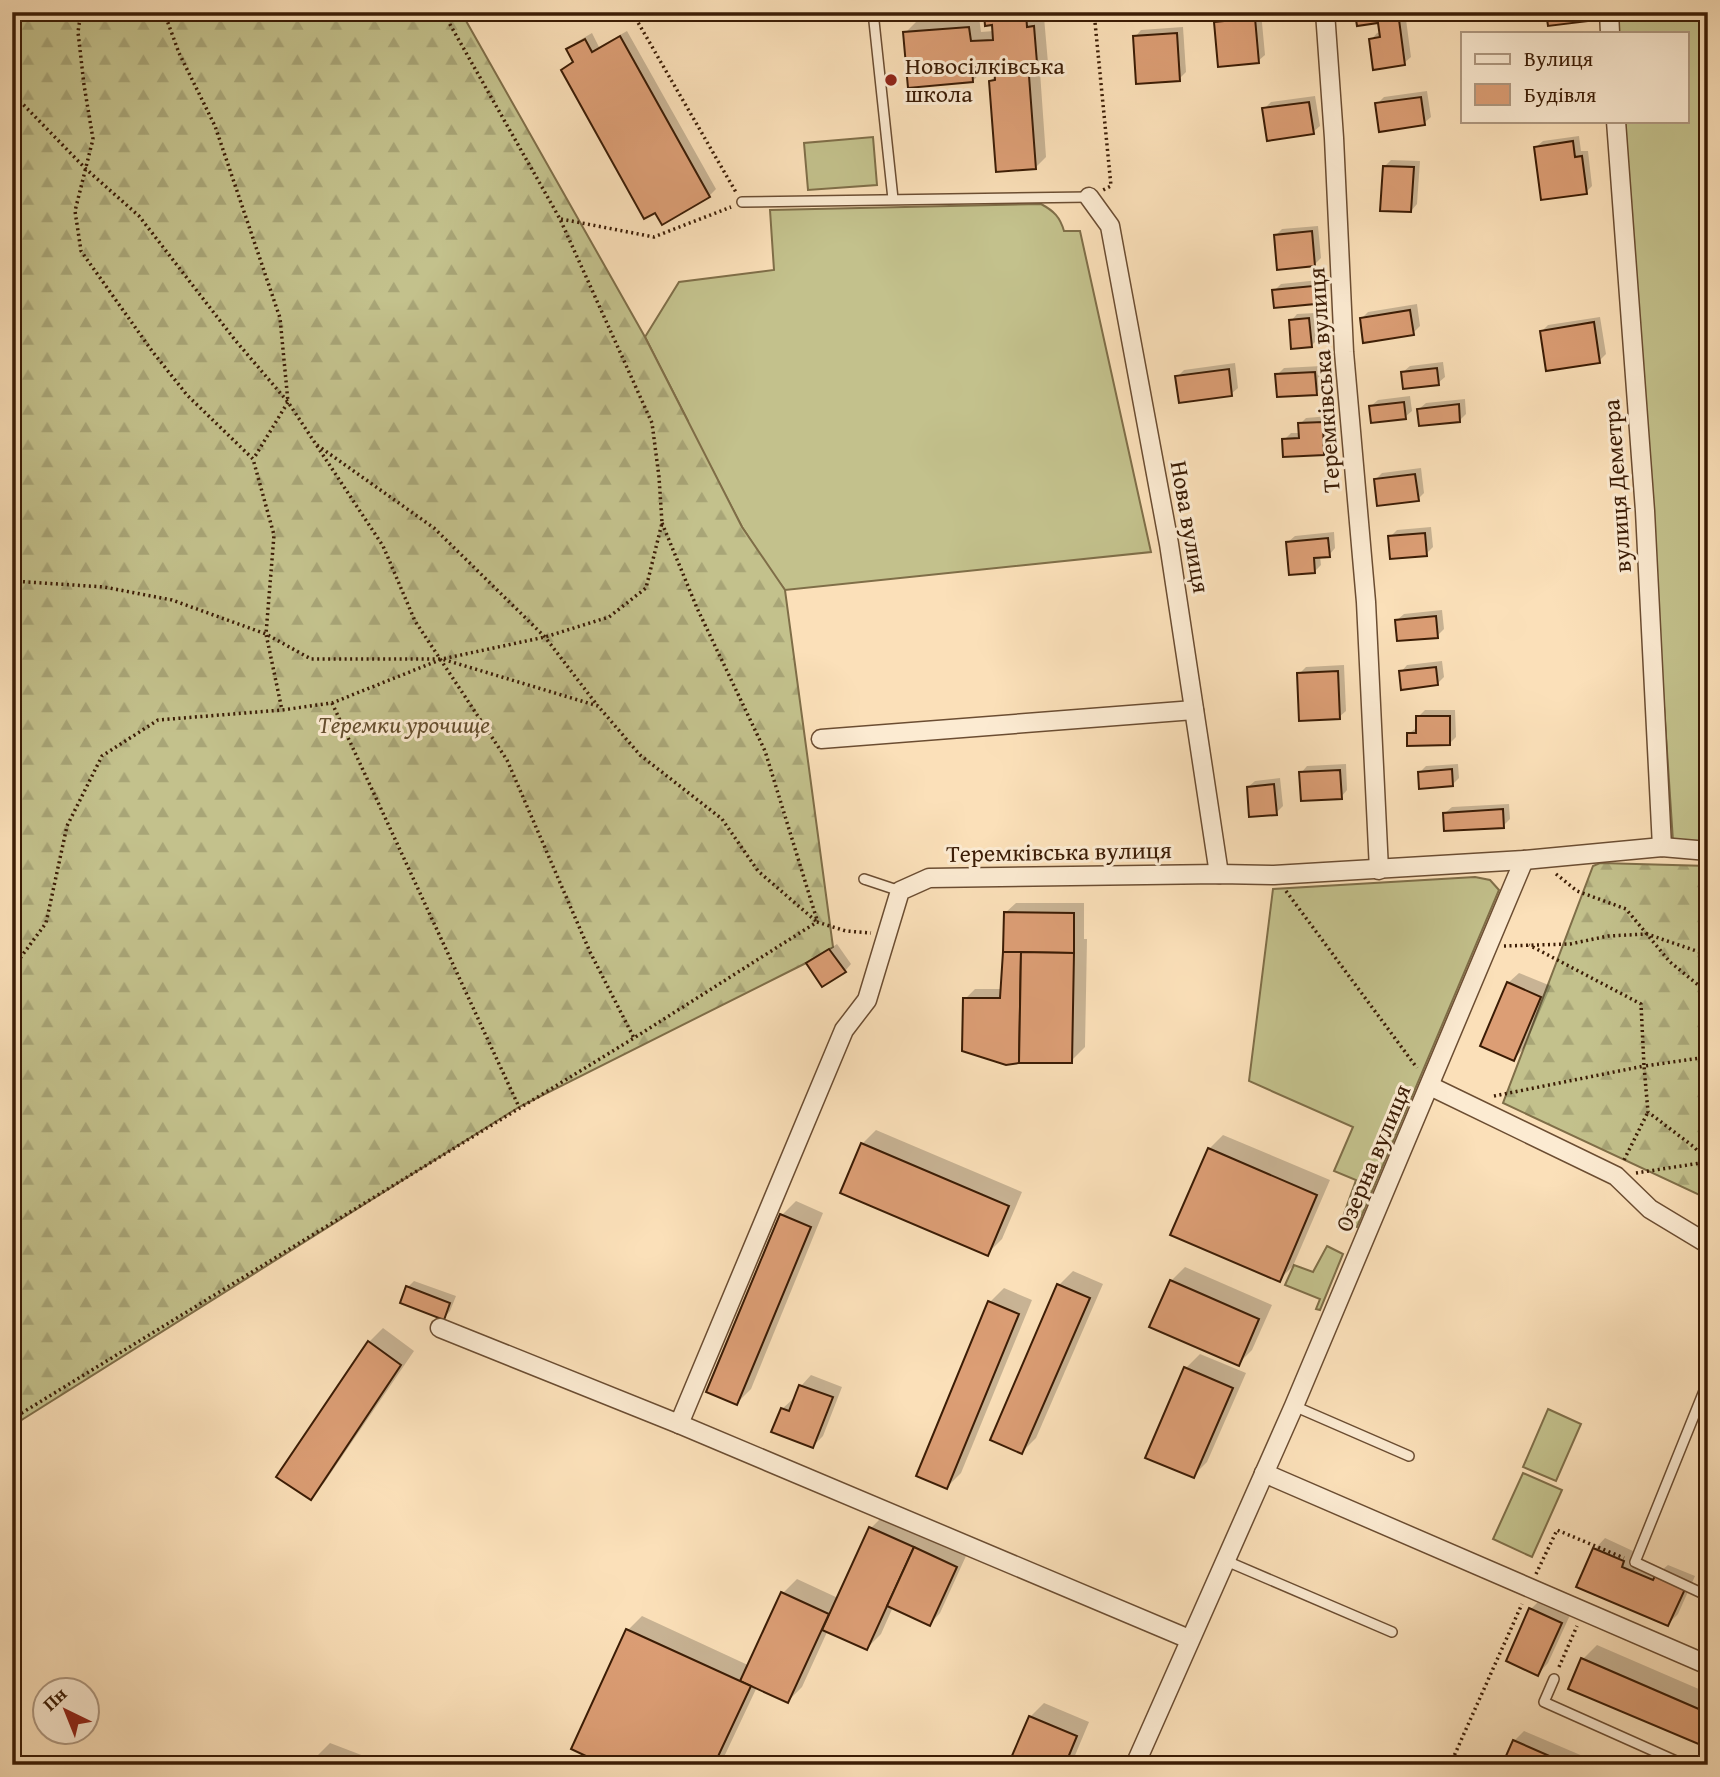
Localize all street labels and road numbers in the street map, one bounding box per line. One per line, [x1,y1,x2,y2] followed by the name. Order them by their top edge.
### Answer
[1298,266,1349,494] street label: Теремківська вулиця
[1593,398,1640,574] street label: вулиця Деметра
[1162,458,1219,596] street label: Нова вулиця
[946,832,1172,871] street label: Теремківська вулиця
[1326,1079,1419,1237] street label: Озерна вулиця

